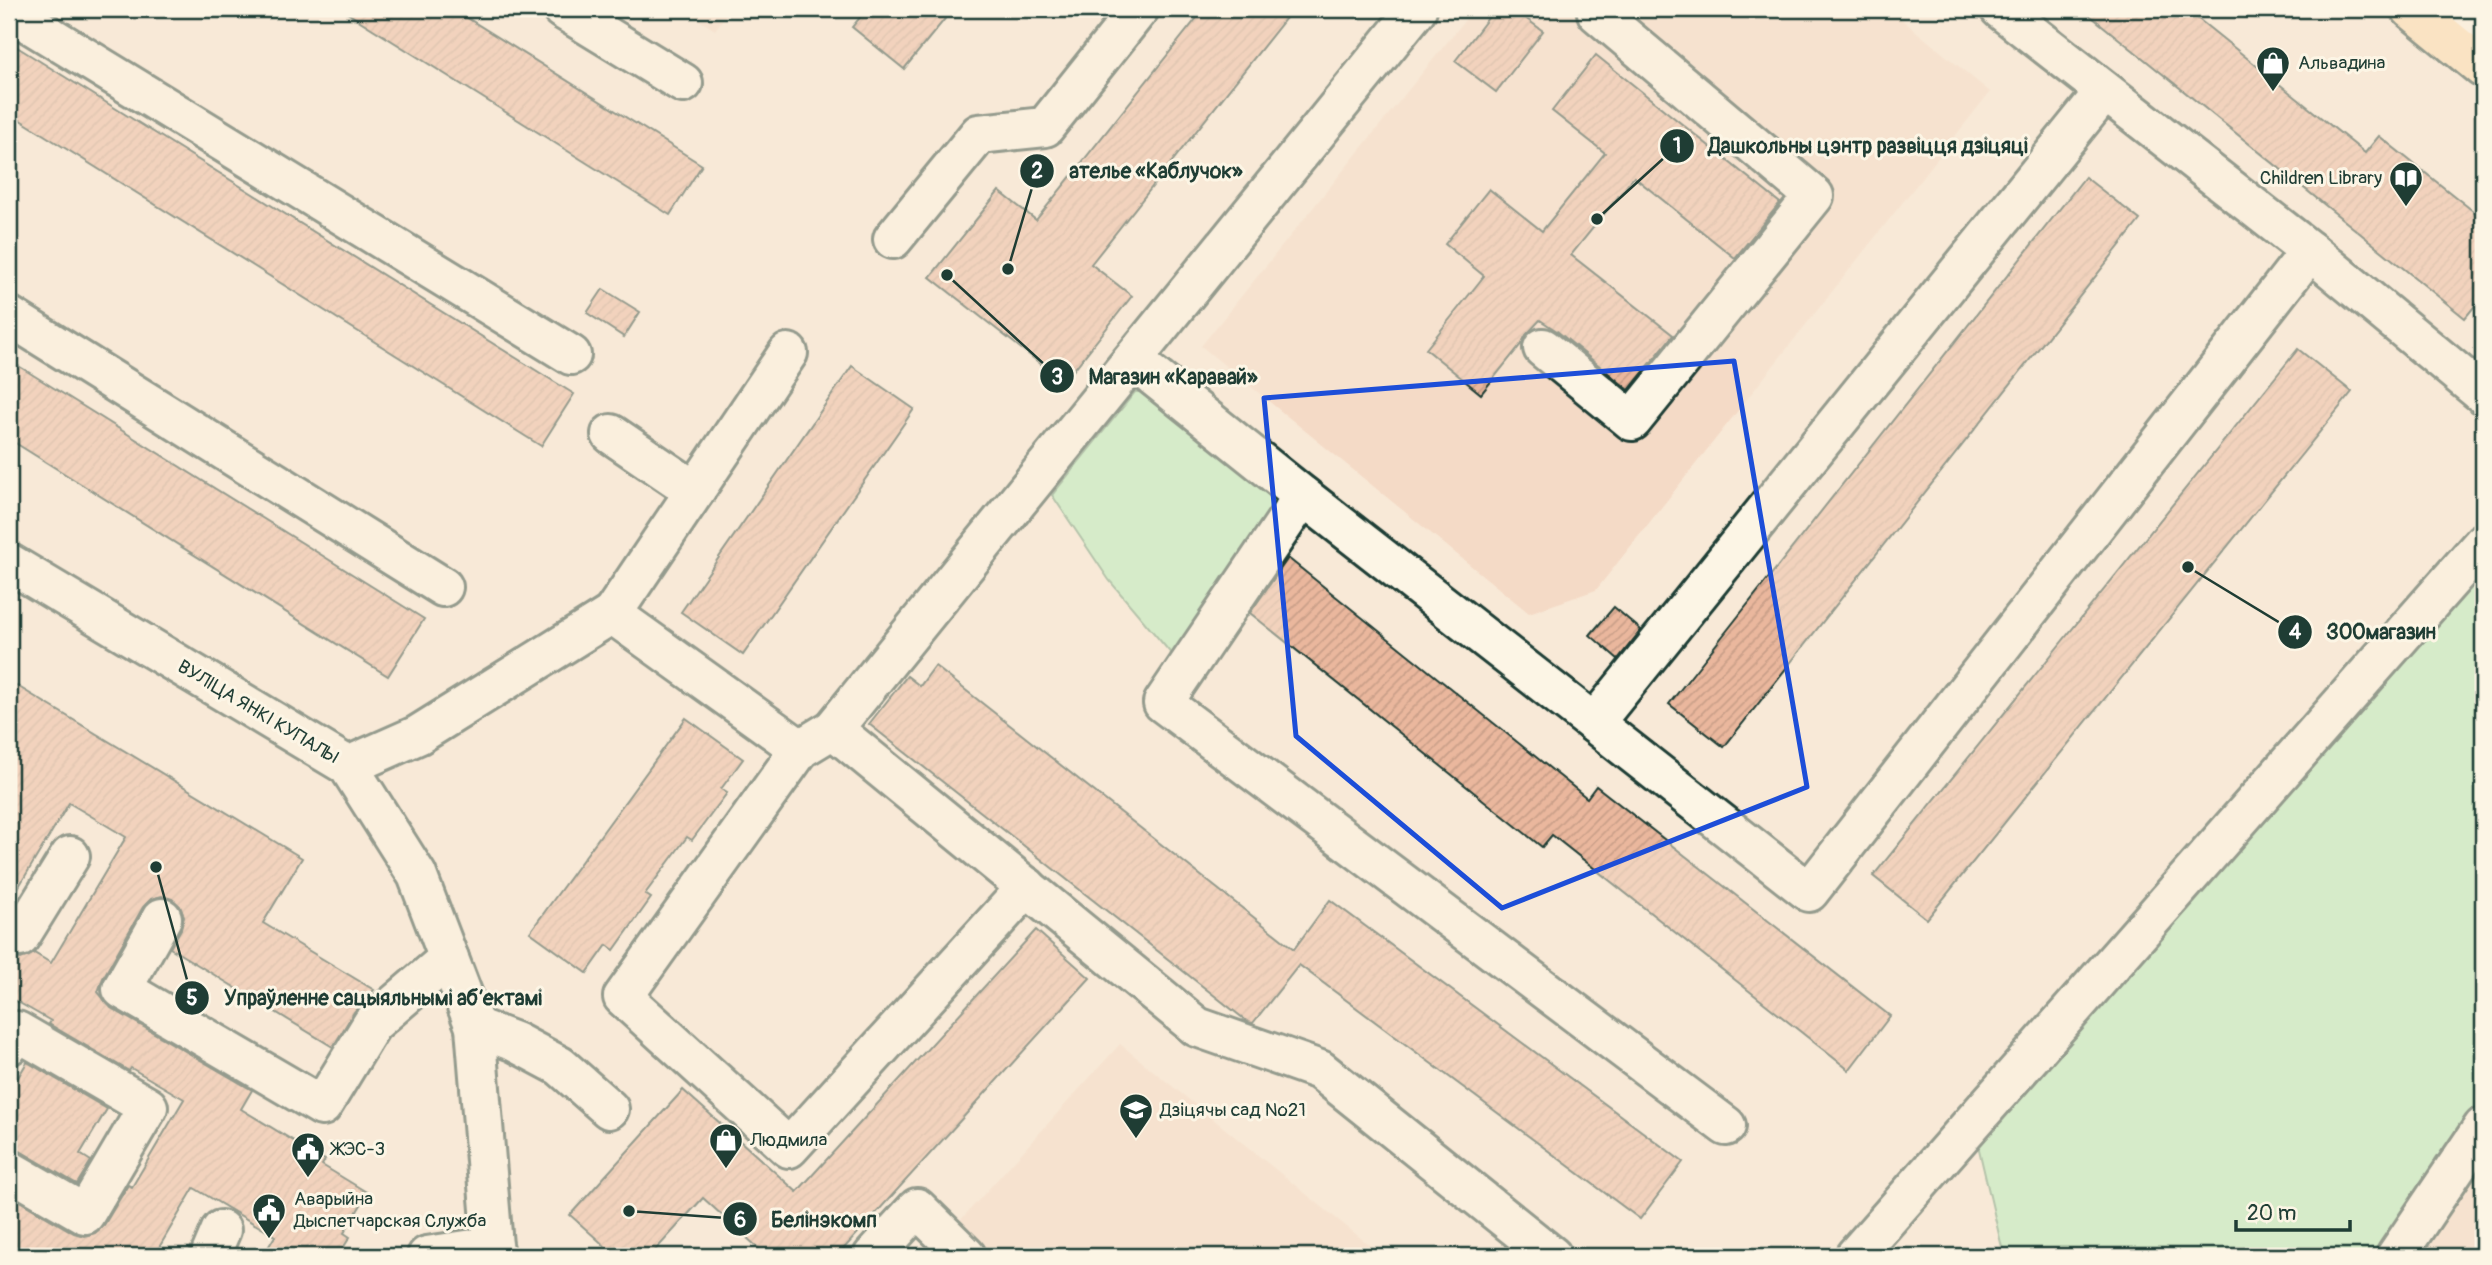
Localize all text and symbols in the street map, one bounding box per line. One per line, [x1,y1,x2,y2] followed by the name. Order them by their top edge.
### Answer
[2254,44,2292,93] shop icon: Альвадина
[2298,51,2386,75] place label: Альвадина
[1659,125,2042,167] callout: Дашкольны цэнтр развіцця дзіцяці
[1673,133,1681,160] text: 1
[1706,133,2028,160] text: Дашкольны цэнтр развіцця дзіцяці
[1020,150,1256,192] callout: ателье «Каблучок»
[1031,158,1043,185] text: 2
[1069,158,1243,185] text: ателье «Каблучок»
[2387,159,2425,208] library icon: Children Library
[2260,166,2382,190] place label: Children Library
[1039,355,1271,397] callout: Магазин «Каравай»
[1051,364,1063,391] text: 3
[1088,364,1258,391] text: Магазин «Каравай»
[2277,611,2450,653] callout: ЗООмагазин
[2289,619,2302,646] text: 4
[2326,619,2436,646] text: ЗООмагазин
[173,654,343,770] street label: ВУЛІЦА ЯНКІ КУПАЛЫ
[175,977,556,1019] callout: Упраўленне сацыяльнымі абʼектамі
[186,985,198,1012] text: 5
[224,985,542,1012] text: Упраўленне сацыяльнымі абʼектамі
[1117,1091,1155,1140] school or university icon: Дзіцячы сад №21
[1159,1098,1306,1122] place label: Дзіцячы сад №21
[707,1121,745,1170] shop icon: Людмила
[749,1128,828,1152] place label: Людмила
[289,1130,327,1179] public building icon: ЖЭС-3
[329,1137,385,1161] place label: ЖЭС-3
[293,1187,486,1233] place label: Аварыйна Дыспетчарская Служба
[2236,1188,2350,1232] scale bar
[250,1191,288,1240] public building icon: Аварыйна Дыспетчарская Служба
[722,1198,891,1240] callout: Белінэкомп
[2247,1200,2296,1227] text: 20 m
[734,1207,746,1234] text: 6
[771,1207,877,1234] text: Белінэкомп

